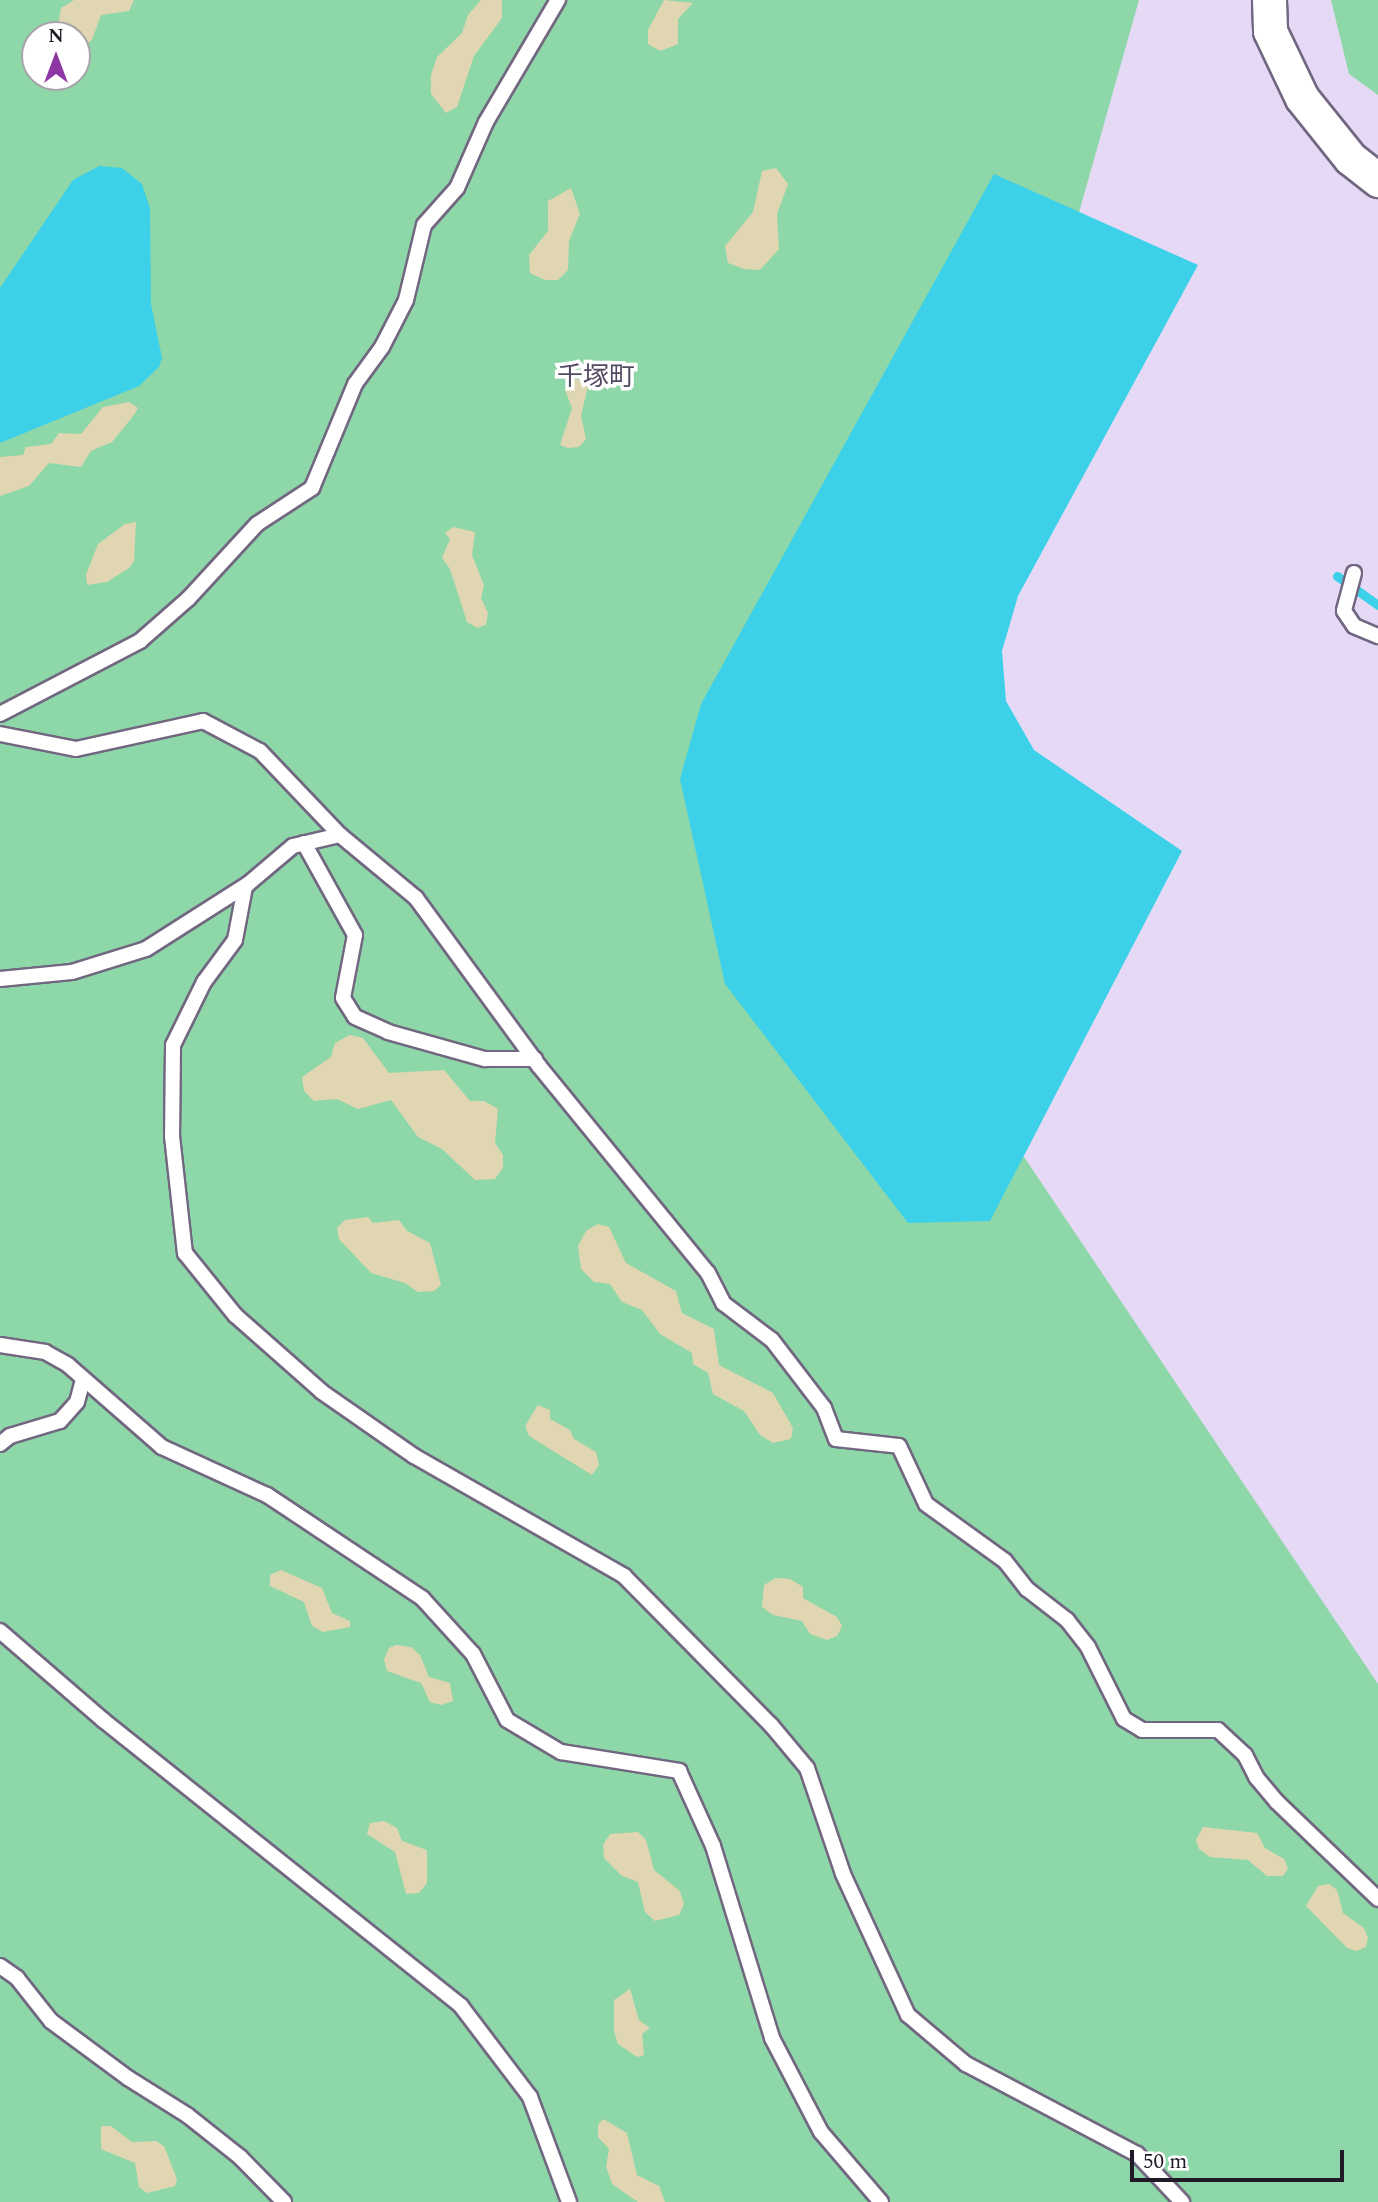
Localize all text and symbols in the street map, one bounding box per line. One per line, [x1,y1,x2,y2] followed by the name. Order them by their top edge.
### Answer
[21,21,91,91] north arrow
[48,22,64,51] text: N
[557,362,635,394] district label: 千塚町
[1133,2136,1346,2180] scale bar
[1143,2146,1187,2178] text: 50 m

